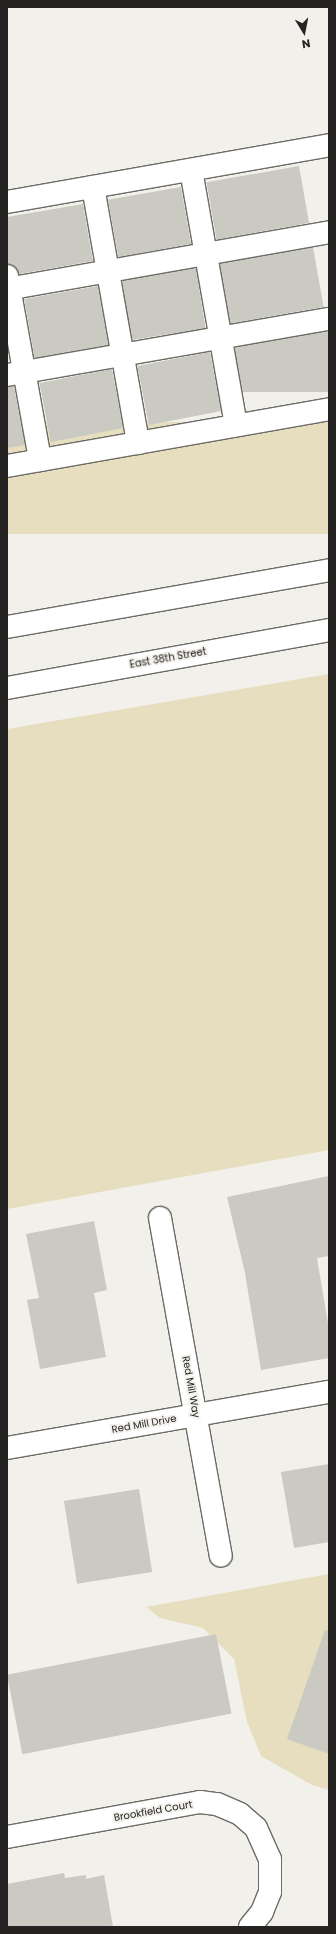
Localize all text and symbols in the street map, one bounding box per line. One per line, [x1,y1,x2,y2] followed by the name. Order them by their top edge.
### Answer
[284,12,324,52] north arrow
[301,35,312,52] text: N
[129,645,207,671] street label: East 38th Street
[180,1355,202,1419] street label: Red Mill Way
[111,1412,177,1436] street label: Red Mill Drive
[113,1798,193,1824] street label: Brookfield Court

